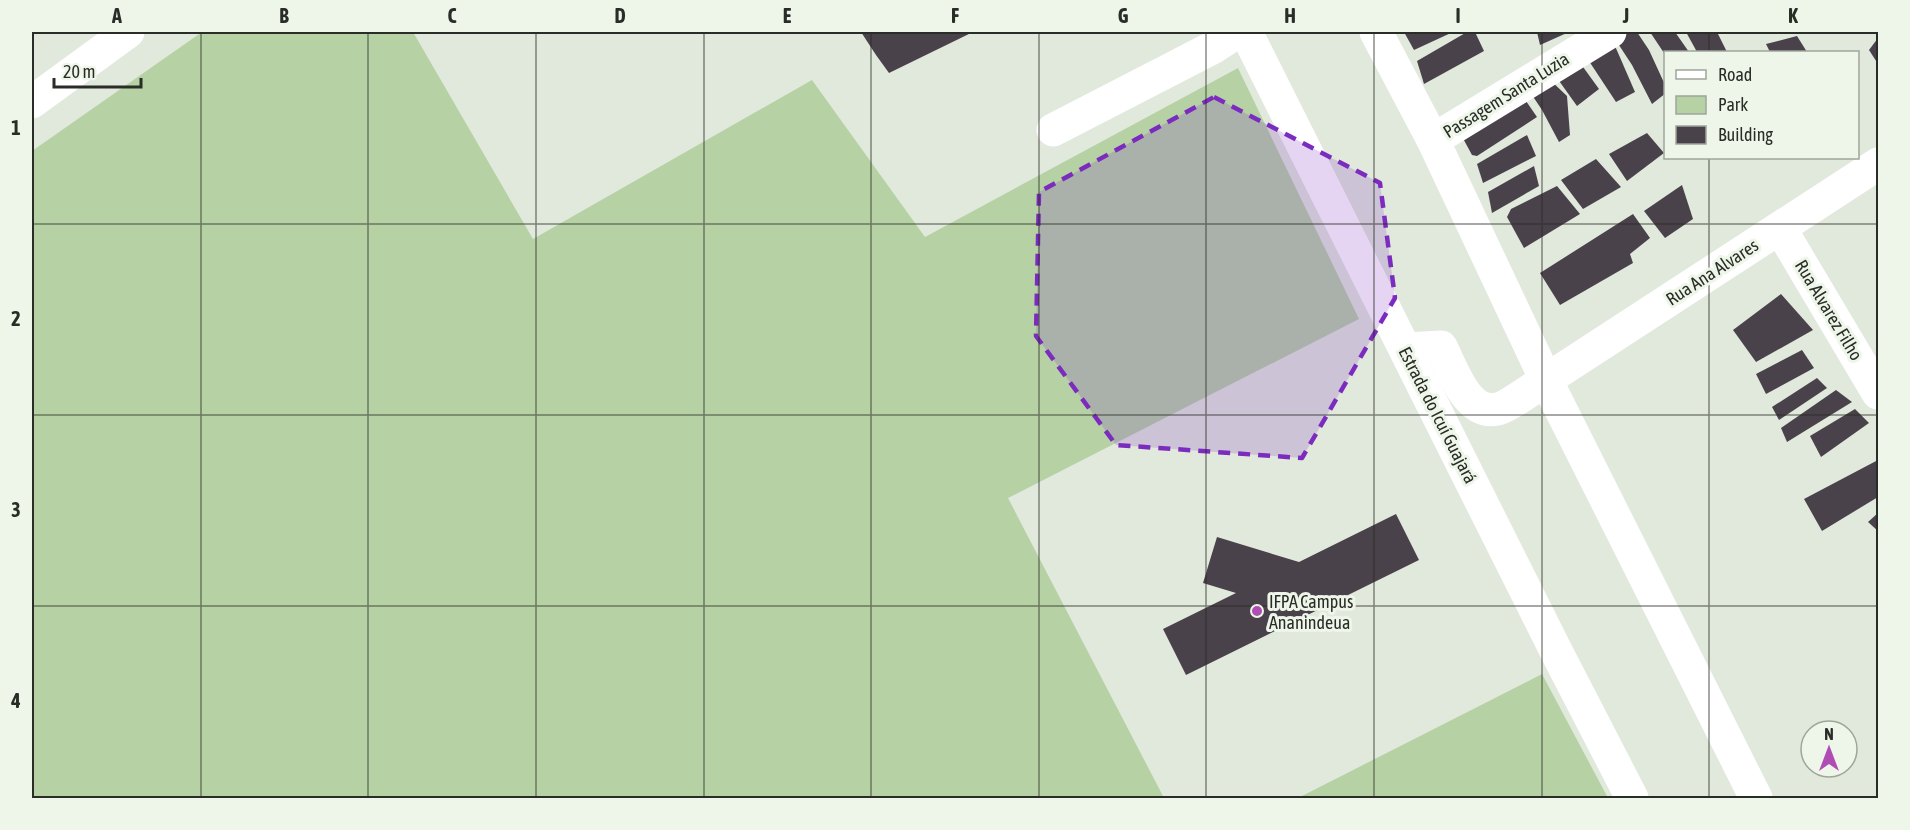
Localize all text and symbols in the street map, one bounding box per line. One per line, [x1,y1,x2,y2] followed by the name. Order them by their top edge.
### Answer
[111,4,122,27] text: A
[279,4,289,27] text: B
[448,4,457,27] text: C
[614,4,626,27] text: D
[783,4,792,27] text: E
[951,4,959,27] text: F
[1118,4,1129,27] text: G
[1284,4,1296,27] text: H
[1455,4,1461,27] text: I
[1622,4,1629,27] text: J
[1788,4,1798,27] text: K
[1439,48,1573,142] street label: Passagem Santa Luzia
[54,51,141,89] scale bar
[1664,51,1859,159] legend
[63,61,95,82] text: 20 m
[1718,64,1752,85] text: Road
[1718,94,1748,115] text: Park
[11,116,21,139] text: 1
[1718,124,1773,145] text: Building
[1662,234,1762,310] street label: Rua Ana Alvares
[1791,256,1867,364] street label: Rua Alvarez Filho
[11,307,21,330] text: 2
[1395,343,1481,487] street label: Estrada do Icuí Guajará
[11,498,21,521] text: 3
[1269,591,1353,633] place label: IFPA Campus Ananindeua
[1250,604,1264,618] marker: IFPA Campus Ananindeua
[10,689,21,712] text: 4
[1799,719,1859,779] north arrow
[1824,725,1834,743] text: N

